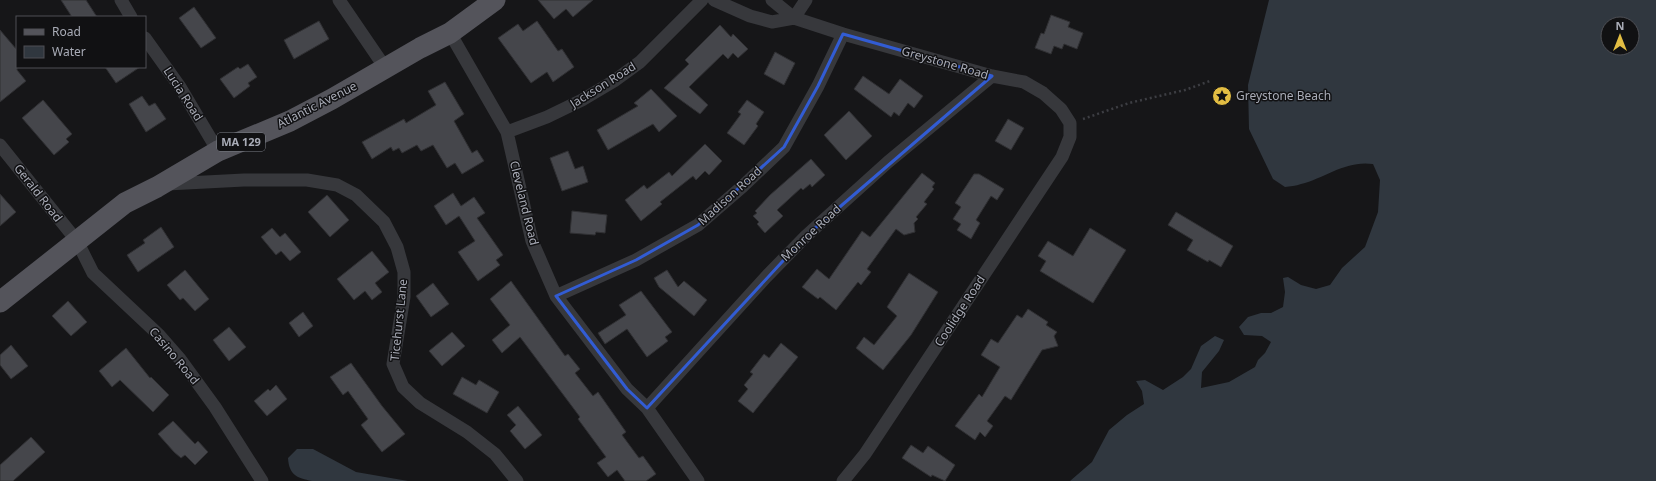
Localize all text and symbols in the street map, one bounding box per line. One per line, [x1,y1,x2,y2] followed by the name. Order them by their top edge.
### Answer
[16,16,146,68] legend
[1600,16,1640,56] north arrow
[1616,18,1624,33] text: N
[52,23,81,40] text: Road
[900,42,991,83] street label: Greystone Road
[52,43,86,60] text: Water
[566,58,639,112] street label: Jackson Road
[160,63,207,124] street label: Lucia Road
[274,77,360,132] street label: Atlantic Avenue
[1211,85,1233,107] place icon: Greystone Beach
[1236,87,1331,104] place label: Greystone Beach
[217,133,265,151] road number: MA 129
[506,159,543,247] street label: Cleveland Road
[10,160,66,225] street label: Gerald Road
[694,162,765,229] street label: Madison Road
[777,200,844,265] street label: Monroe Road
[930,272,989,350] street label: Coolidge Road
[386,278,411,362] street label: Ticehurst Lane
[145,323,203,388] street label: Casino Road

